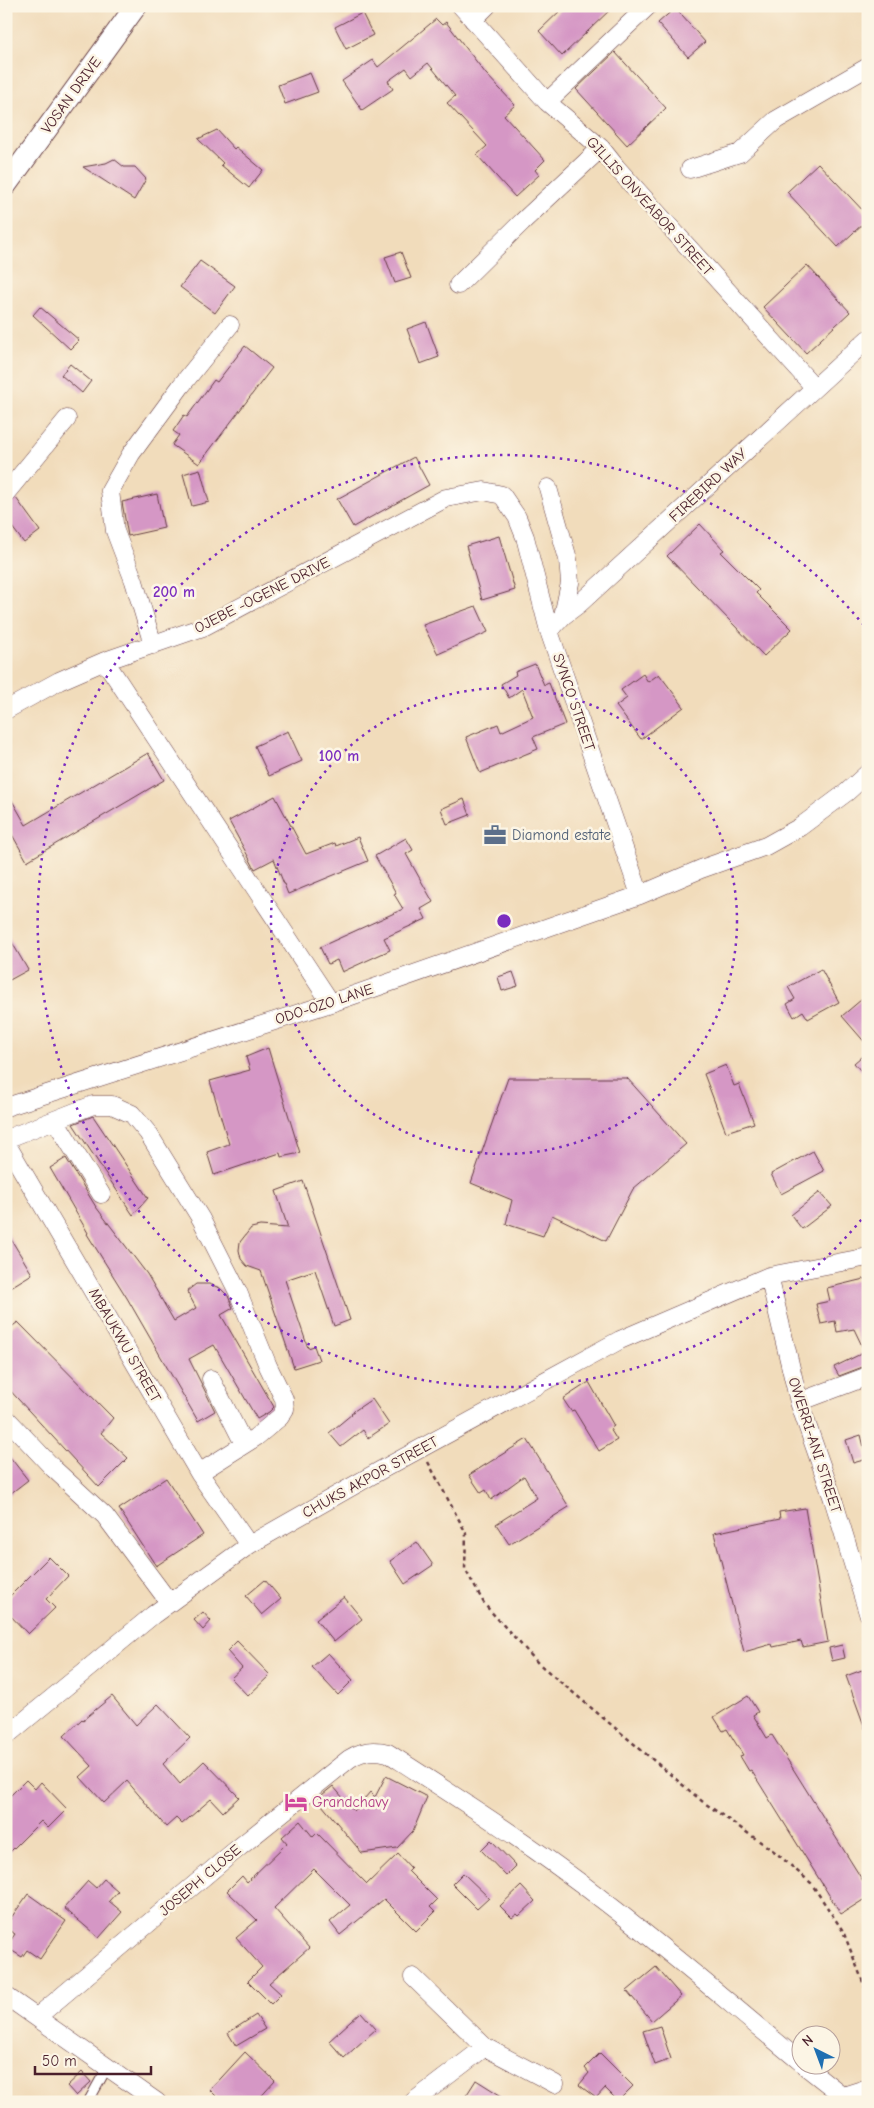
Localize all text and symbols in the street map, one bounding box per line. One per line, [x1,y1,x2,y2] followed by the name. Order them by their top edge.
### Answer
[37,53,105,137] street label: VOSAN DRIVE
[583,133,717,279] street label: GILLIS ONYEABOR STREET
[665,444,751,526] street label: FIREBIRD WAY
[191,553,333,637] street label: OJEBE -OGENE DRIVE
[153,583,195,601] text: 200 m
[549,651,599,753] street label: SYNCO STREET
[319,747,359,765] text: 100 m
[482,822,508,848] office icon: Diamond estate
[512,826,611,844] place label: Diamond estate
[495,912,513,930] centre of rings
[273,980,375,1028] street label: ODO-OZO LANE
[85,1285,165,1405] street label: MBAUKWU STREET
[785,1375,845,1515] street label: OWERRI-ANI STREET
[299,1432,441,1522] street label: CHUKS AKPOR STREET
[283,1789,309,1815] hotel icon: Grandchavy
[312,1793,389,1811] place label: Grandchavy
[155,1841,245,1919] street label: JOSEPH CLOSE
[792,2026,842,2076] north arrow
[799,2031,817,2050] text: N
[35,2043,151,2075] scale bar
[42,2052,77,2070] text: 50 m

